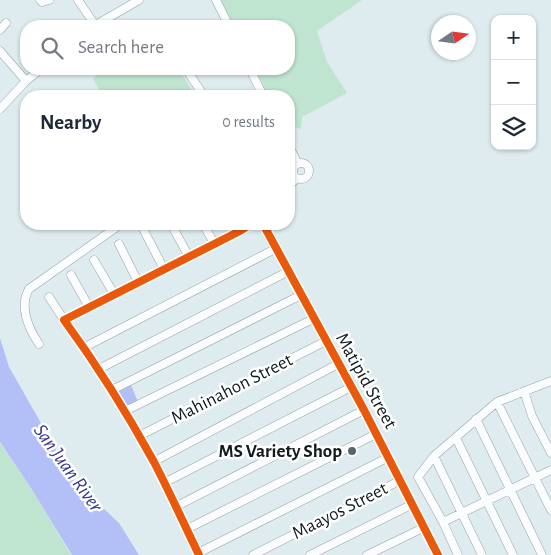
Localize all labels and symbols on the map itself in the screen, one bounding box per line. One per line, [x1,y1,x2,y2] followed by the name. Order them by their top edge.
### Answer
[431,15,476,60] north arrow
[332,330,400,432] street label: Matipid Street
[168,350,296,428] street label: Mahinahon Street
[30,421,107,516] water label: San Juan River
[218,442,342,461] place label: MS Variety Shop
[346,445,358,457] marker: MS Variety Shop
[289,479,391,543] street label: Maayos Street

